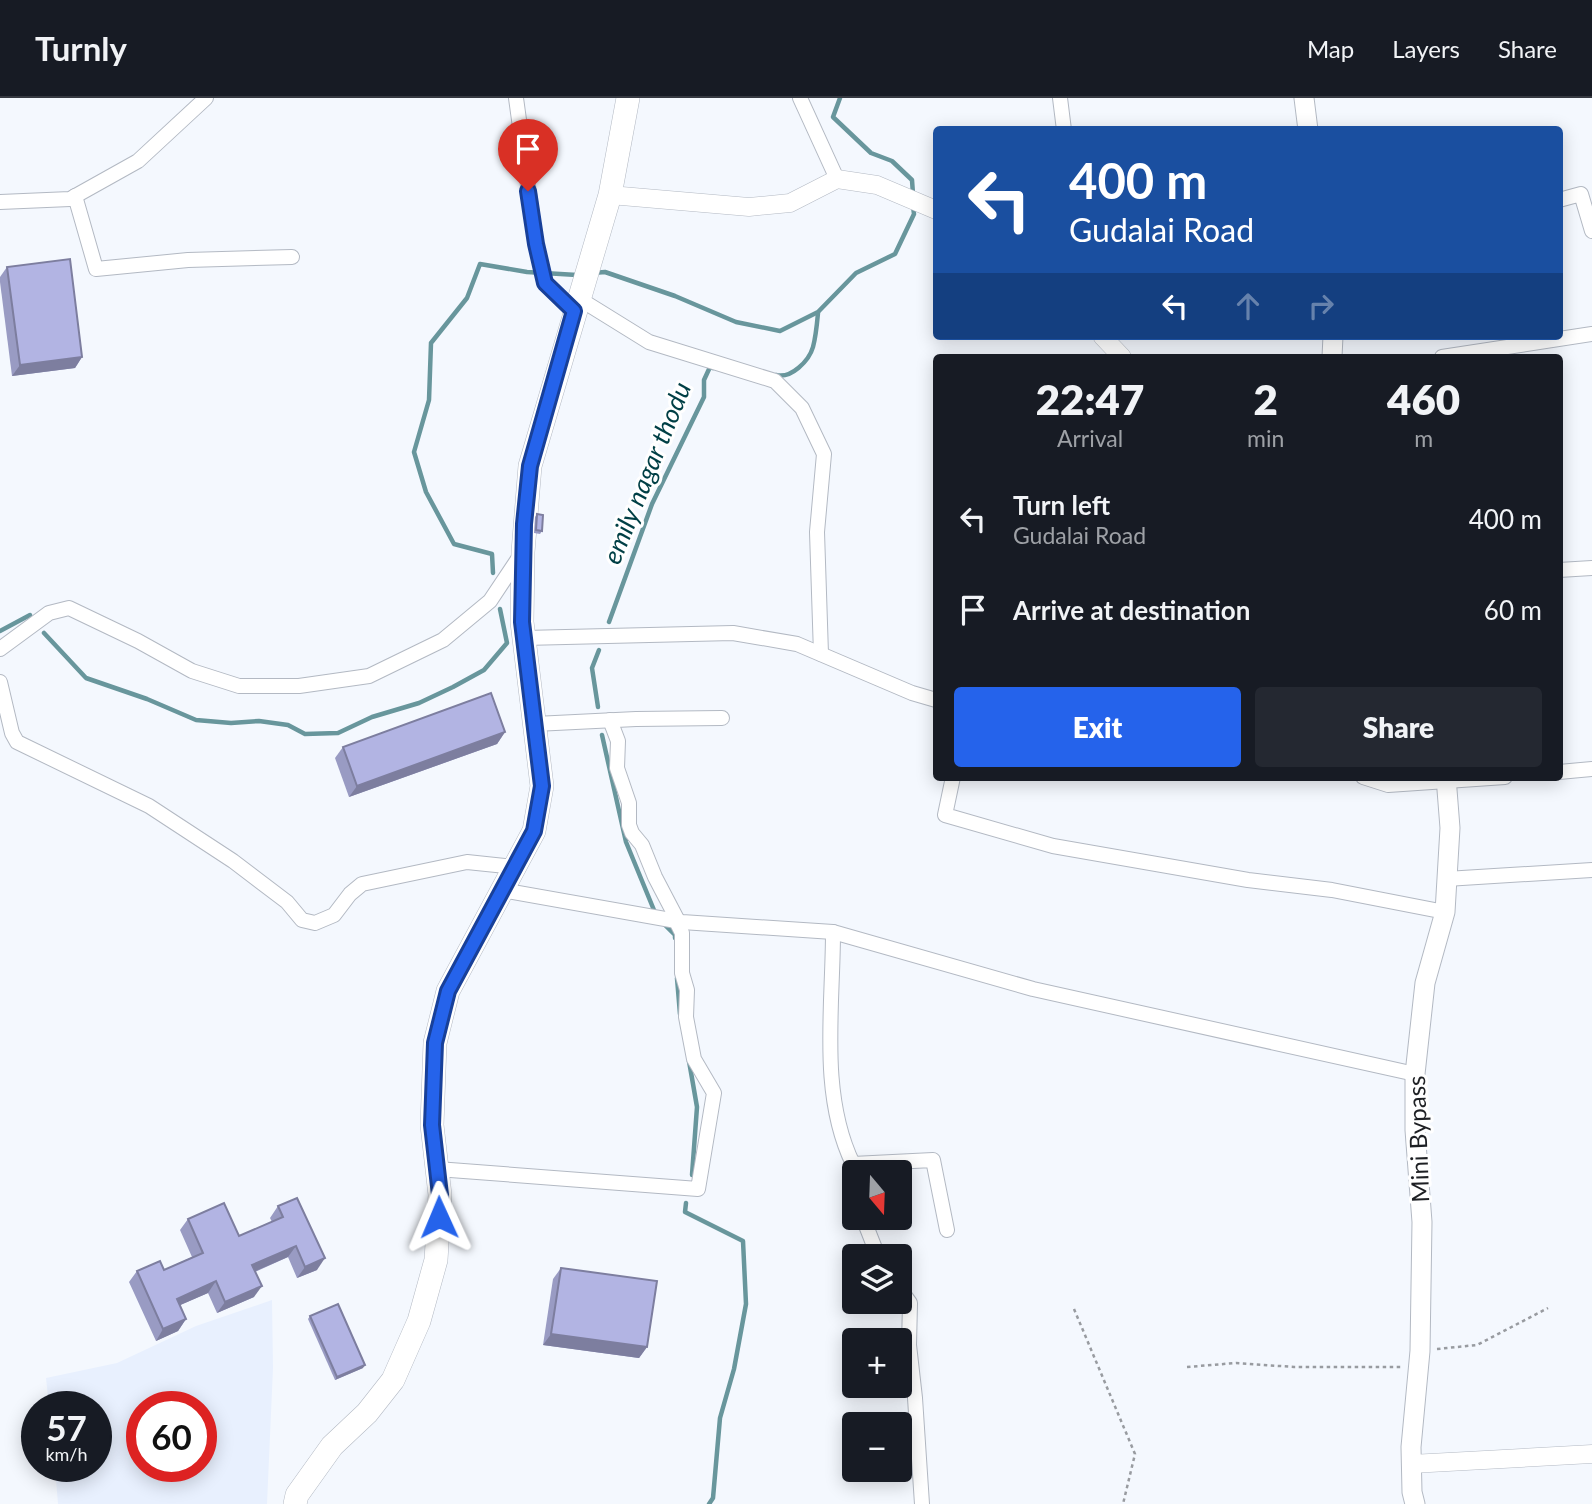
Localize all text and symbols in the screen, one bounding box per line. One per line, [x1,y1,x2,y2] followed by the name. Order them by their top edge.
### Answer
[35,28,127,68] text: Turnly
[1307,34,1354,63] text: Map
[1392,34,1460,63] text: Layers
[1498,34,1557,63] text: Share
[498,119,558,191] pin
[509,130,547,168] icon: arrive
[1069,151,1207,209] text: 400 m
[954,154,1045,245] icon: left
[1069,210,1254,249] text: Gudalai Road
[1156,287,1194,325] icon: left
[1229,287,1267,325] icon: ahead
[1302,287,1340,325] icon: right
[1036,374,1144,424] text: 22:47
[1254,374,1278,424] text: 2
[1387,374,1460,424] text: 460
[595,377,697,568] water label: emily nagar thodu
[1057,424,1123,452] text: Arrival
[1247,424,1284,452] text: min
[1414,424,1433,452] text: m
[1013,489,1110,521] text: Turn left
[954,500,992,538] icon: left
[1469,503,1542,535] text: 400 m
[1013,521,1146,549] text: Gudalai Road
[954,591,992,629] icon: arrive
[1013,594,1250,626] text: Arrive at destination
[1484,594,1542,626] text: 60 m
[954,687,1241,767] button: Exit
[1255,687,1542,767] button: Share
[1401,1075,1434,1203] street label: Mini Bypass
[842,1160,912,1230] north arrow
[842,1160,912,1482] map controls
[402,1180,476,1254] position arrow
[842,1244,912,1314] button: layers
[842,1328,912,1398] button: +
[126,1391,217,1482] speed limit sign: 60
[46,1406,87,1448] text: 57
[842,1412,912,1482] button: −
[45,1443,88,1465] text: km/h

